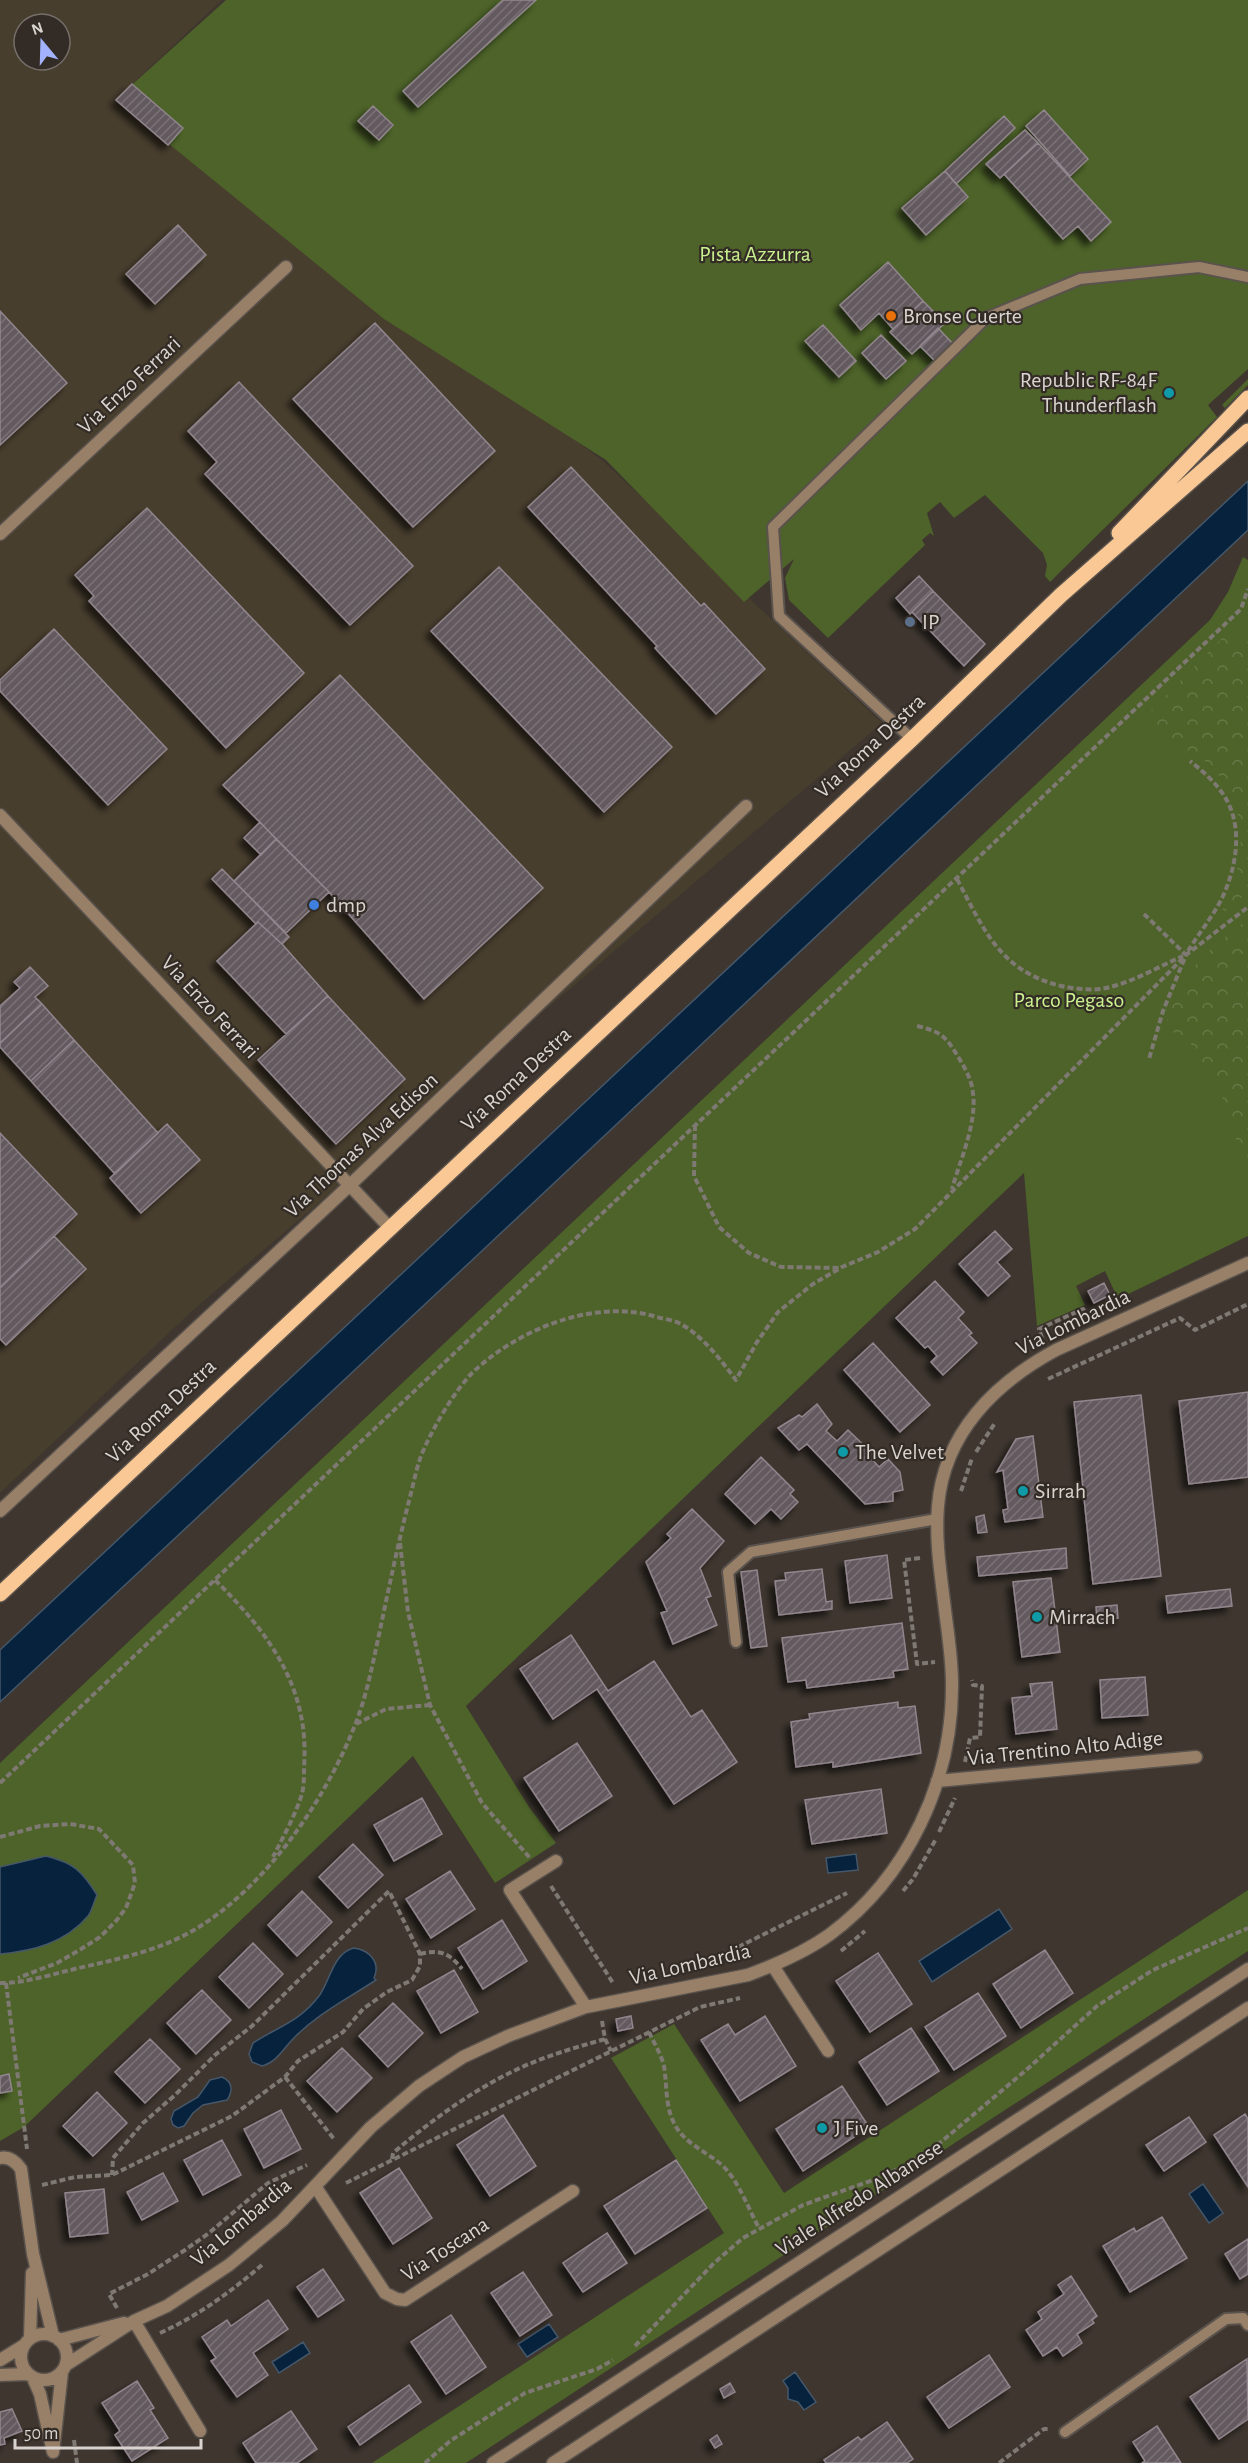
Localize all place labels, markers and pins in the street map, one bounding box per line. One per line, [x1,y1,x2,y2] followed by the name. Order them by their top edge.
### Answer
[903,305,1022,327] place label: Bronse Cuerte
[884,309,898,323] marker: Bronse Cuerte
[1020,369,1157,416] place label: Republic RF-84F Thunderflash
[1162,386,1176,400] marker: Republic RF-84F Thunderflash
[922,611,939,633] place label: IP
[903,615,917,629] marker: IP
[326,894,366,916] place label: dmp
[307,898,321,912] marker: dmp
[855,1441,944,1463] place label: The Velvet
[836,1445,850,1459] marker: The Velvet
[1035,1480,1086,1502] place label: Sirrah
[1016,1484,1030,1498] marker: Sirrah
[1049,1606,1116,1628] place label: Mirrach
[1030,1610,1044,1624] marker: Mirrach
[834,2117,878,2139] place label: J Five
[815,2121,829,2135] marker: J Five

